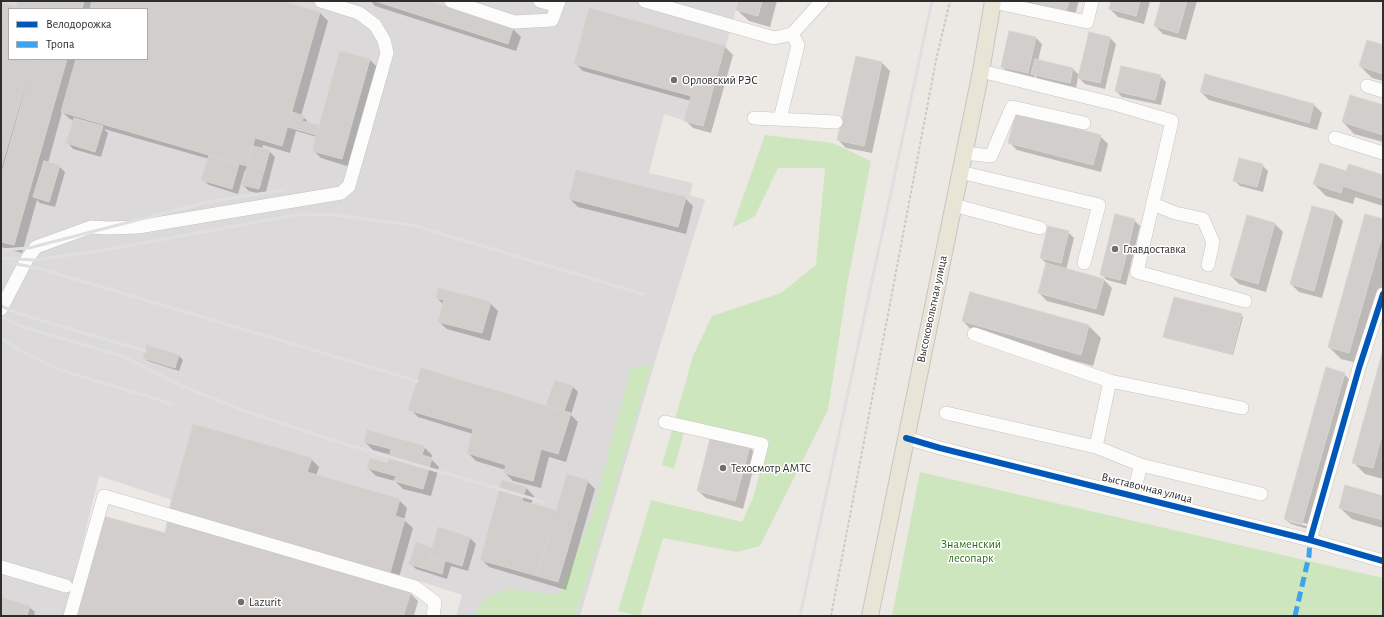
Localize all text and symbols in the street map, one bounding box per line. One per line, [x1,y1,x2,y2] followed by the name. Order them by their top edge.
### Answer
[8,8,148,60] legend
[46,18,112,30] text: Велодорожка
[46,38,74,50] text: Тропа
[682,73,758,87] place label: Орловский РЭС
[669,75,679,85] marker: Орловский РЭС
[1123,242,1186,256] place label: Главдоставка
[1110,244,1120,254] marker: Главдоставка
[914,254,950,364] street label: Высоковольтная улица
[731,461,811,475] place label: Техосмотр АМТС
[718,463,728,473] marker: Техосмотр АМТС
[1100,470,1194,506] street label: Выставочная улица
[941,537,1001,565] park label: Знаменский лесопарк
[249,595,281,609] place label: Lazurit
[236,597,246,607] marker: Lazurit

